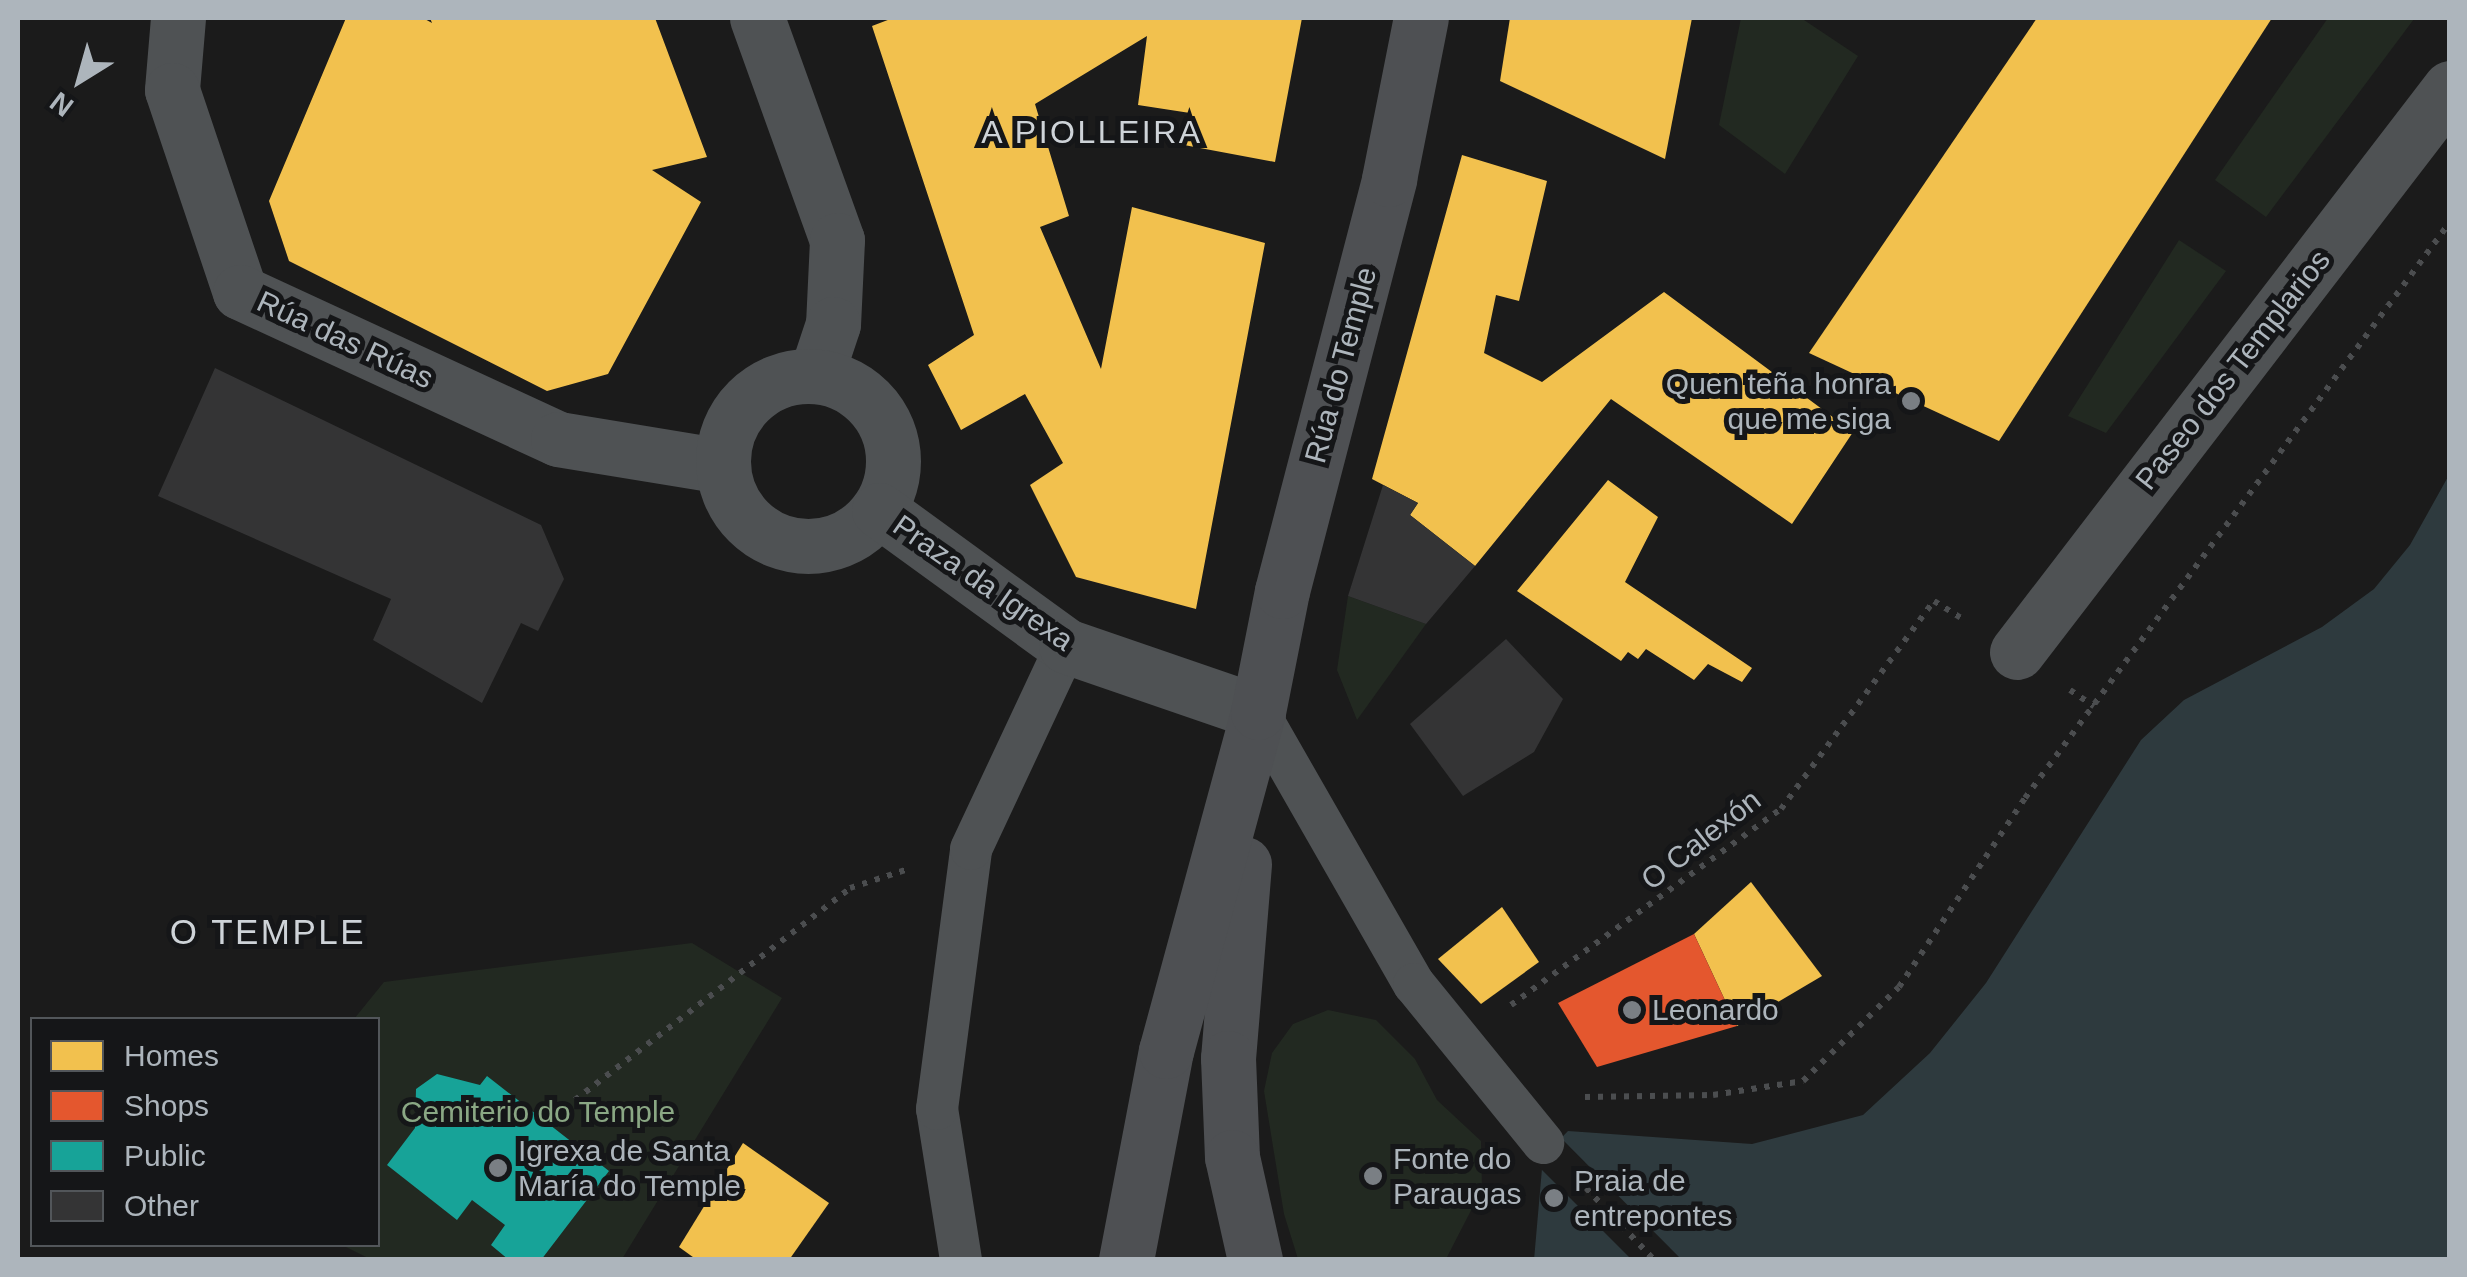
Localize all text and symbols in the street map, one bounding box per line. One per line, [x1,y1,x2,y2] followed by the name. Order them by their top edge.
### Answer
[30,30,130,130] north arrow
[44,86,79,123] text: N
[980,113,1204,151] district label: A PIOLLEIRA
[2128,243,2338,497] street label: Paseo dos Templarios
[1298,263,1384,467] street label: Rúa do Temple
[251,284,439,396] street label: Rúa das Rúas
[1666,366,1891,436] place label: Quen teña honra que me siga
[1900,390,1922,412] marker: Quen teña honra que me siga
[886,508,1080,658] street label: Praza da Igrexa
[1634,782,1768,898] street label: O Calexón
[170,911,366,953] district label: O TEMPLE
[1652,992,1779,1028] place label: Leonardo
[1621,999,1643,1021] marker: Leonardo
[30,1017,380,1247] legend
[124,1039,219,1072] text: Homes
[124,1089,209,1122] text: Shops
[400,1094,676,1130] park label: Cemiterio do Temple
[518,1133,741,1204] place label: Igrexa de Santa María do Temple
[124,1139,206,1172] text: Public
[1393,1141,1521,1212] place label: Fonte do Paraugas
[487,1157,509,1179] marker: Igrexa de Santa María do Temple
[1574,1163,1732,1234] place label: Praia de entrepontes
[1362,1165,1384,1187] marker: Fonte do Paraugas
[1543,1187,1565,1209] marker: Praia de entrepontes
[124,1189,199,1222] text: Other

